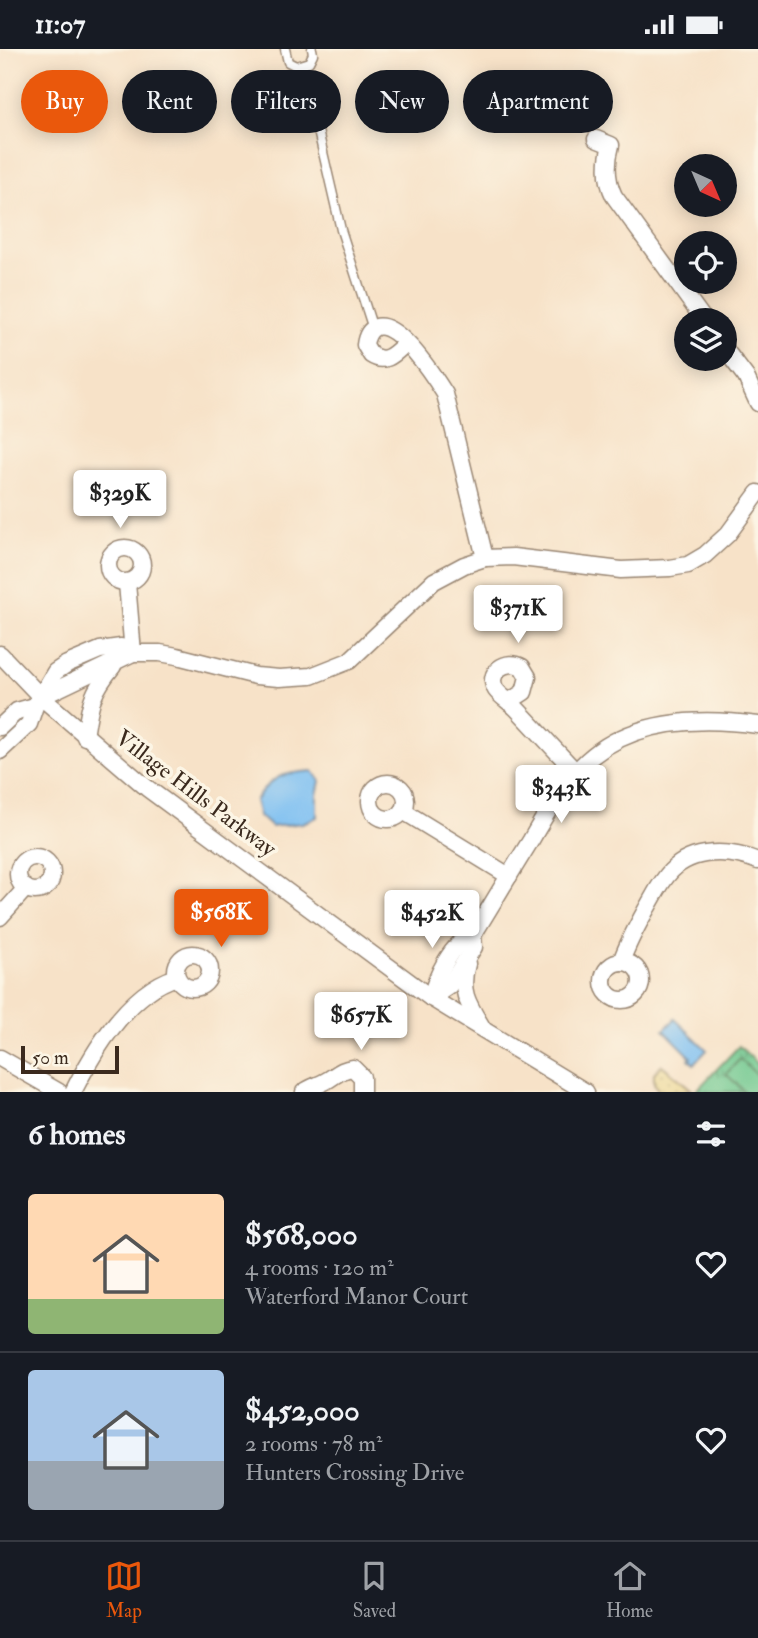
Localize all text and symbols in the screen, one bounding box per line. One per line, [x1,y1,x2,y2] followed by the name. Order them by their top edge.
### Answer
[35,9,85,41] text: 11:07
[21,70,108,133] chip: Buy
[122,70,217,133] chip: Rent
[231,70,341,133] chip: Filters
[355,70,449,133] chip: New
[463,70,613,133] chip: Apartment
[674,154,737,217] north arrow
[674,154,737,371] map controls
[674,231,737,294] button: locate
[674,308,737,371] button: layers
[71,470,169,530] pin: $329K
[89,478,151,507] text: $329K
[469,585,567,645] pin: $371K
[490,593,546,622] text: $371K
[110,723,283,863] street label: Village Hills Parkway
[512,765,610,825] pin: $343K
[531,773,591,802] text: $343K
[172,890,270,949] pin: $568K
[383,891,481,950] pin: $452K
[190,897,252,926] text: $568K
[400,898,464,927] text: $452K
[312,993,410,1052] pin: $657K
[330,1000,392,1029] text: $657K
[21,1043,119,1075] scale bar
[32,1046,69,1070] text: 50 m
[692,1115,730,1153] icon: filters
[28,1116,126,1153] text: 6 homes
[245,1216,358,1253] text: $568,000
[84,1222,168,1306] icon: home
[692,1245,730,1283] icon: heart
[245,1253,394,1282] text: 4 rooms · 120 m²
[245,1282,468,1311] text: Waterford Manor Court
[245,1392,360,1429] text: $452,000
[84,1398,168,1482] icon: home
[692,1421,730,1459] icon: heart
[245,1429,383,1458] text: 2 rooms · 78 m²
[245,1458,464,1487] text: Hunters Crossing Drive
[105,1557,143,1623] tab: Map
[353,1557,396,1623] tab: Saved
[606,1557,653,1623] tab: Home

